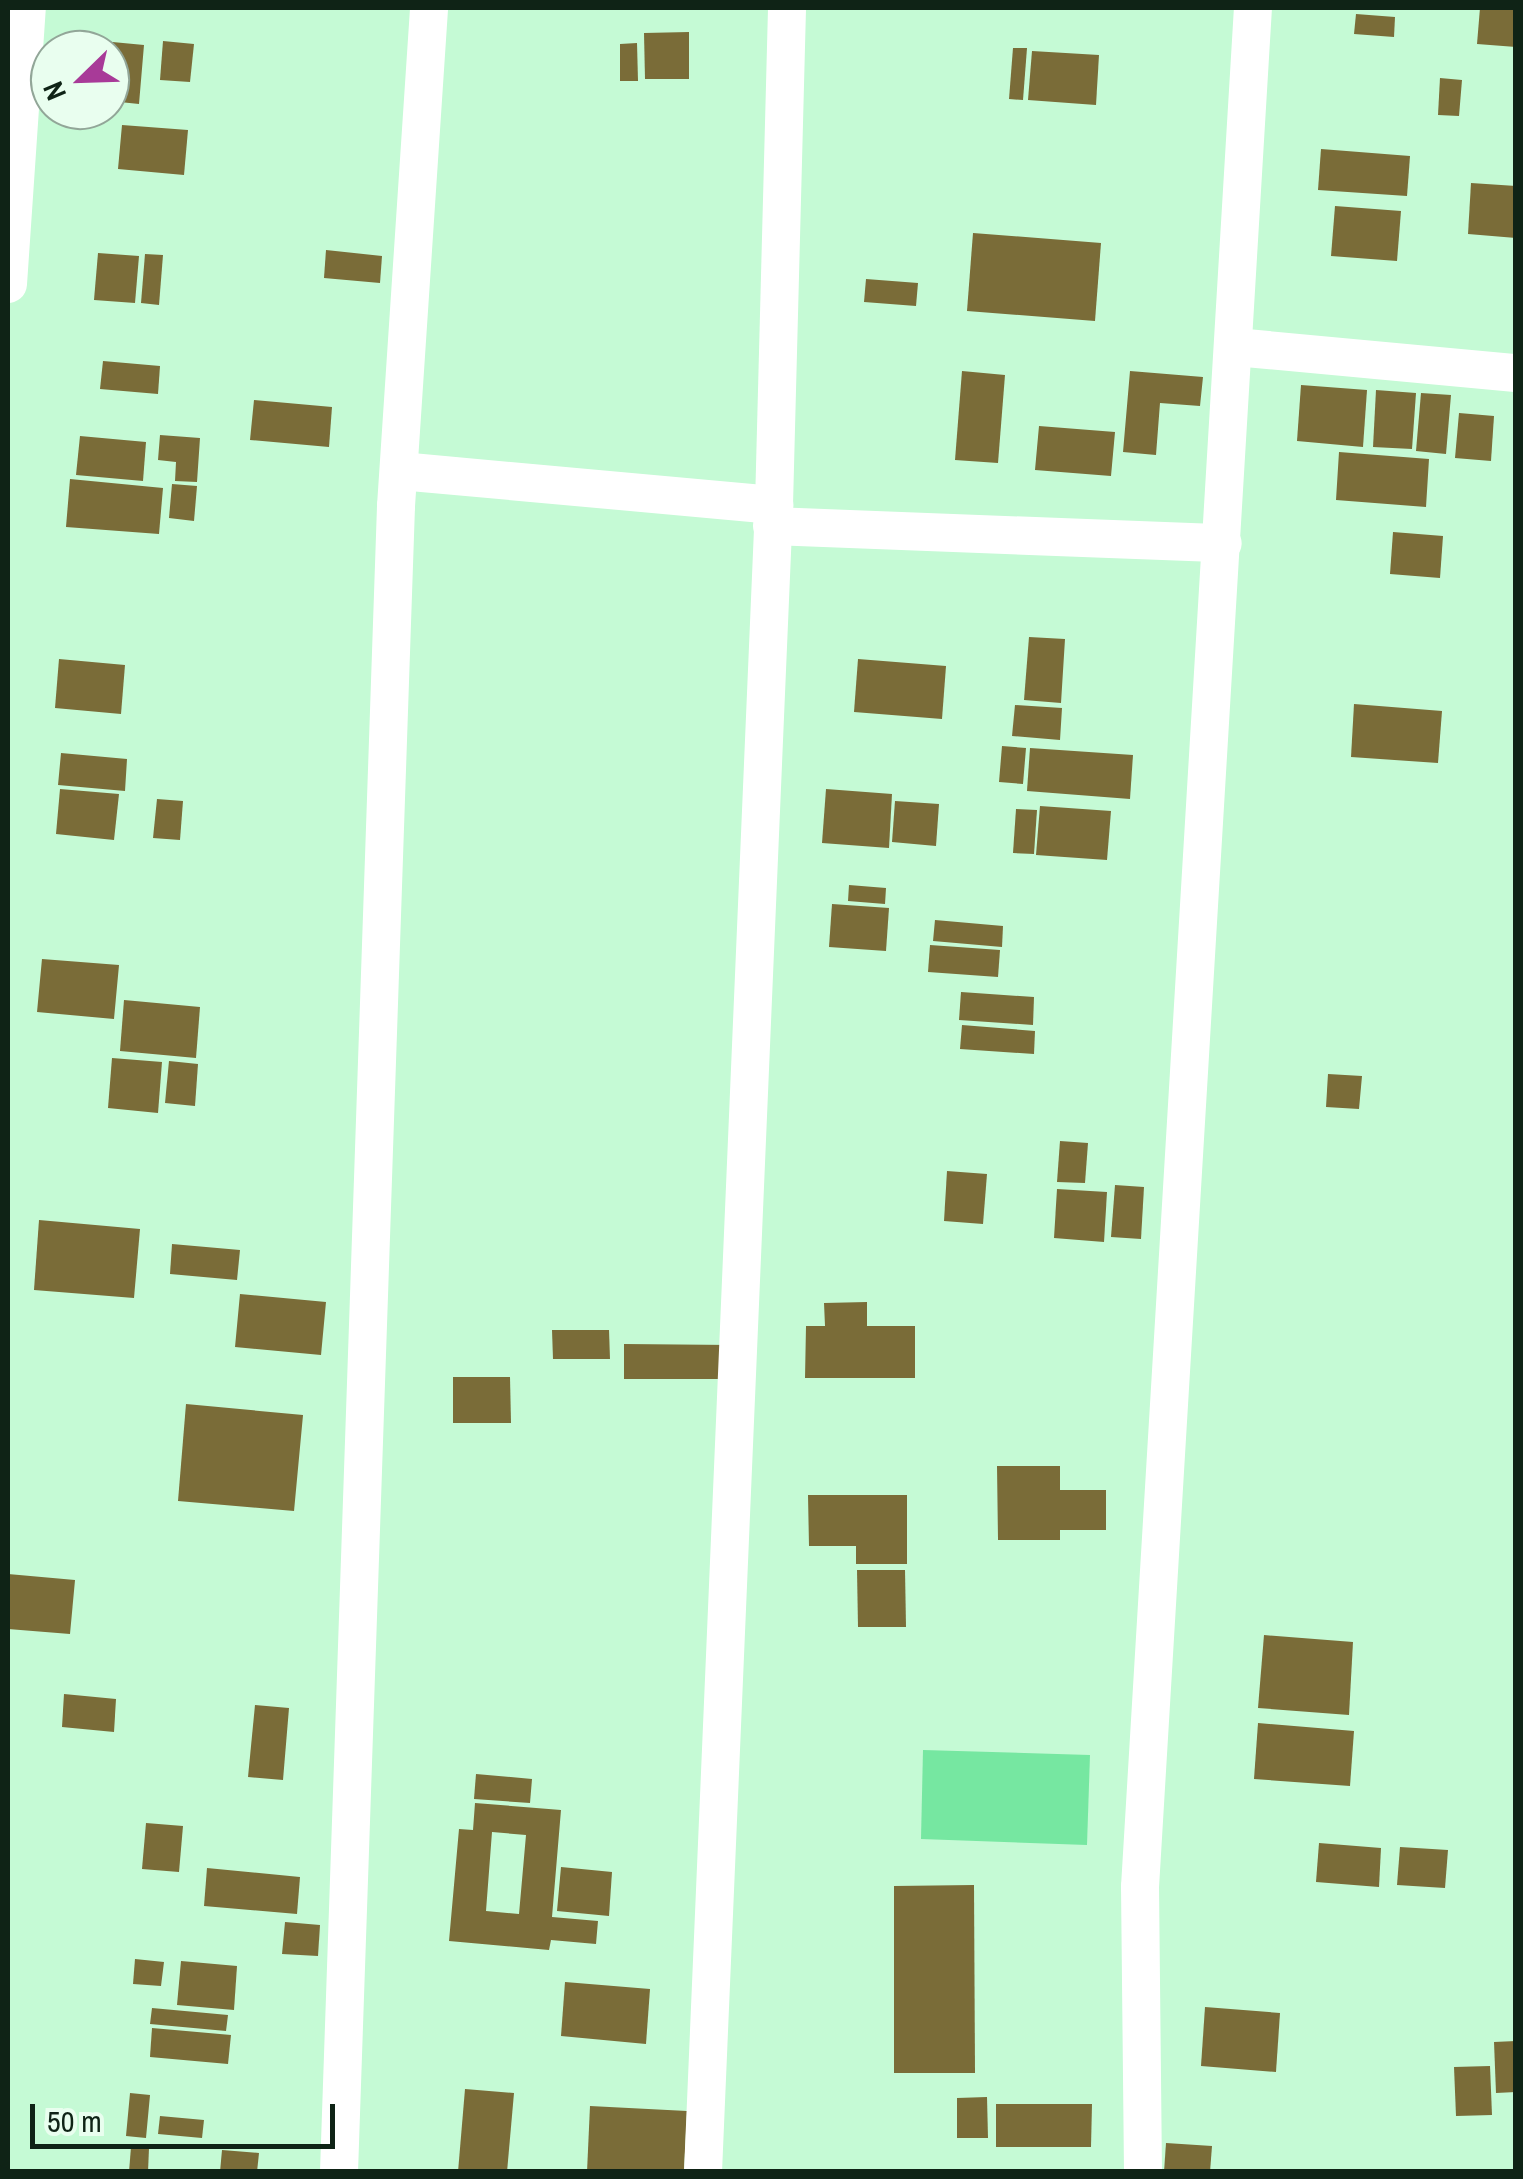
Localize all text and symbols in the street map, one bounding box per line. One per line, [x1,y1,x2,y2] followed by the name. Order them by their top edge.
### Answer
[30,30,130,130] north arrow
[34,76,75,106] text: N
[35,2084,340,2146] scale bar
[47,2101,102,2141] text: 50 m

